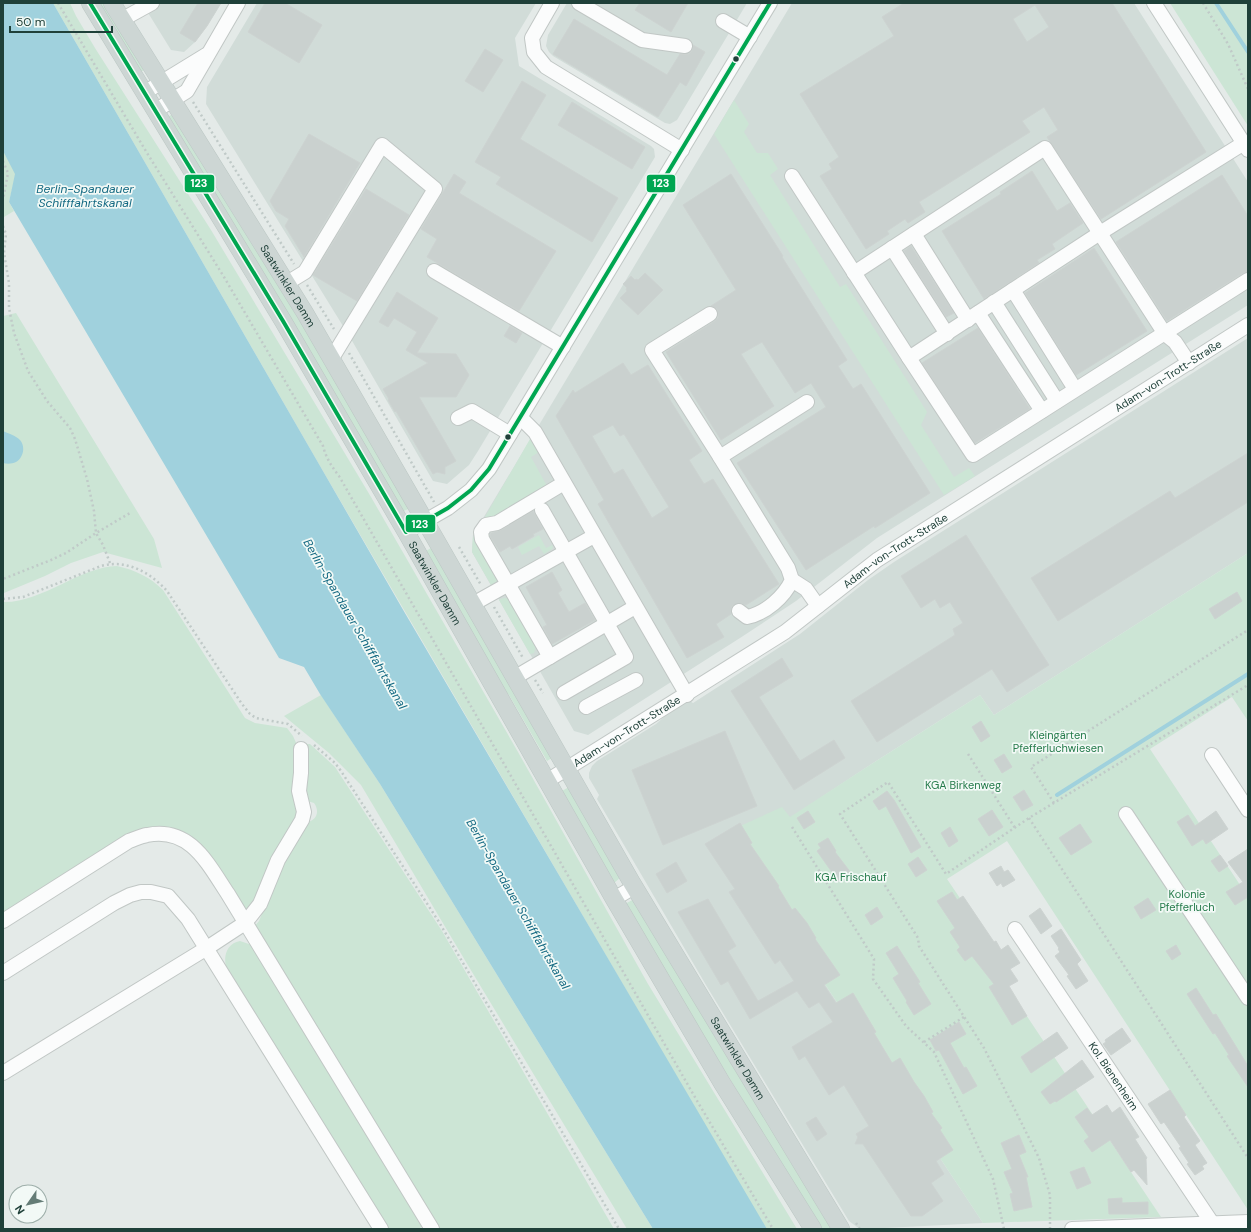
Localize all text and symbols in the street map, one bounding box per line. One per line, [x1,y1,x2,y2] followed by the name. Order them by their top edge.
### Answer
[10,8,112,34] scale bar
[16,14,45,30] text: 50 m
[731,54,741,64] unlabelled marker
[184,174,215,193] line badge: 123
[646,174,676,193] line badge: 123
[191,176,207,190] text: 123
[653,176,669,190] text: 123
[36,181,134,211] water label: Berlin-Spandauer Schifffahrtskanal
[257,242,319,330] street label: Saatwinkler Damm
[1112,337,1224,415] street label: Adam-von-Trott-Straße
[503,432,513,442] unlabelled marker
[840,510,950,591] street label: Adam-von-Trott-Straße
[405,514,436,533] line badge: 123
[412,517,428,531] text: 123
[300,536,411,712] water label: Berlin-Spandauer Schifffahrtskanal
[406,539,464,628] street label: Saatwinkler Damm
[570,692,683,770] street label: Adam-von-Trott-Straße
[1013,728,1103,755] park label: Kleingärten Pfefferluchwiesen
[925,778,1001,792] park label: KGA Birkenweg
[463,816,574,992] water label: Berlin-Spandauer Schifffahrtskanal
[815,870,887,884] park label: KGA Frischauf
[1159,887,1215,914] park label: Kolonie Pfefferluch
[707,1014,768,1102] street label: Saatwinkler Damm
[1086,1039,1142,1113] street label: Kol. Bienenheim
[8,1184,48,1224] north arrow
[12,1202,28,1217] text: N

